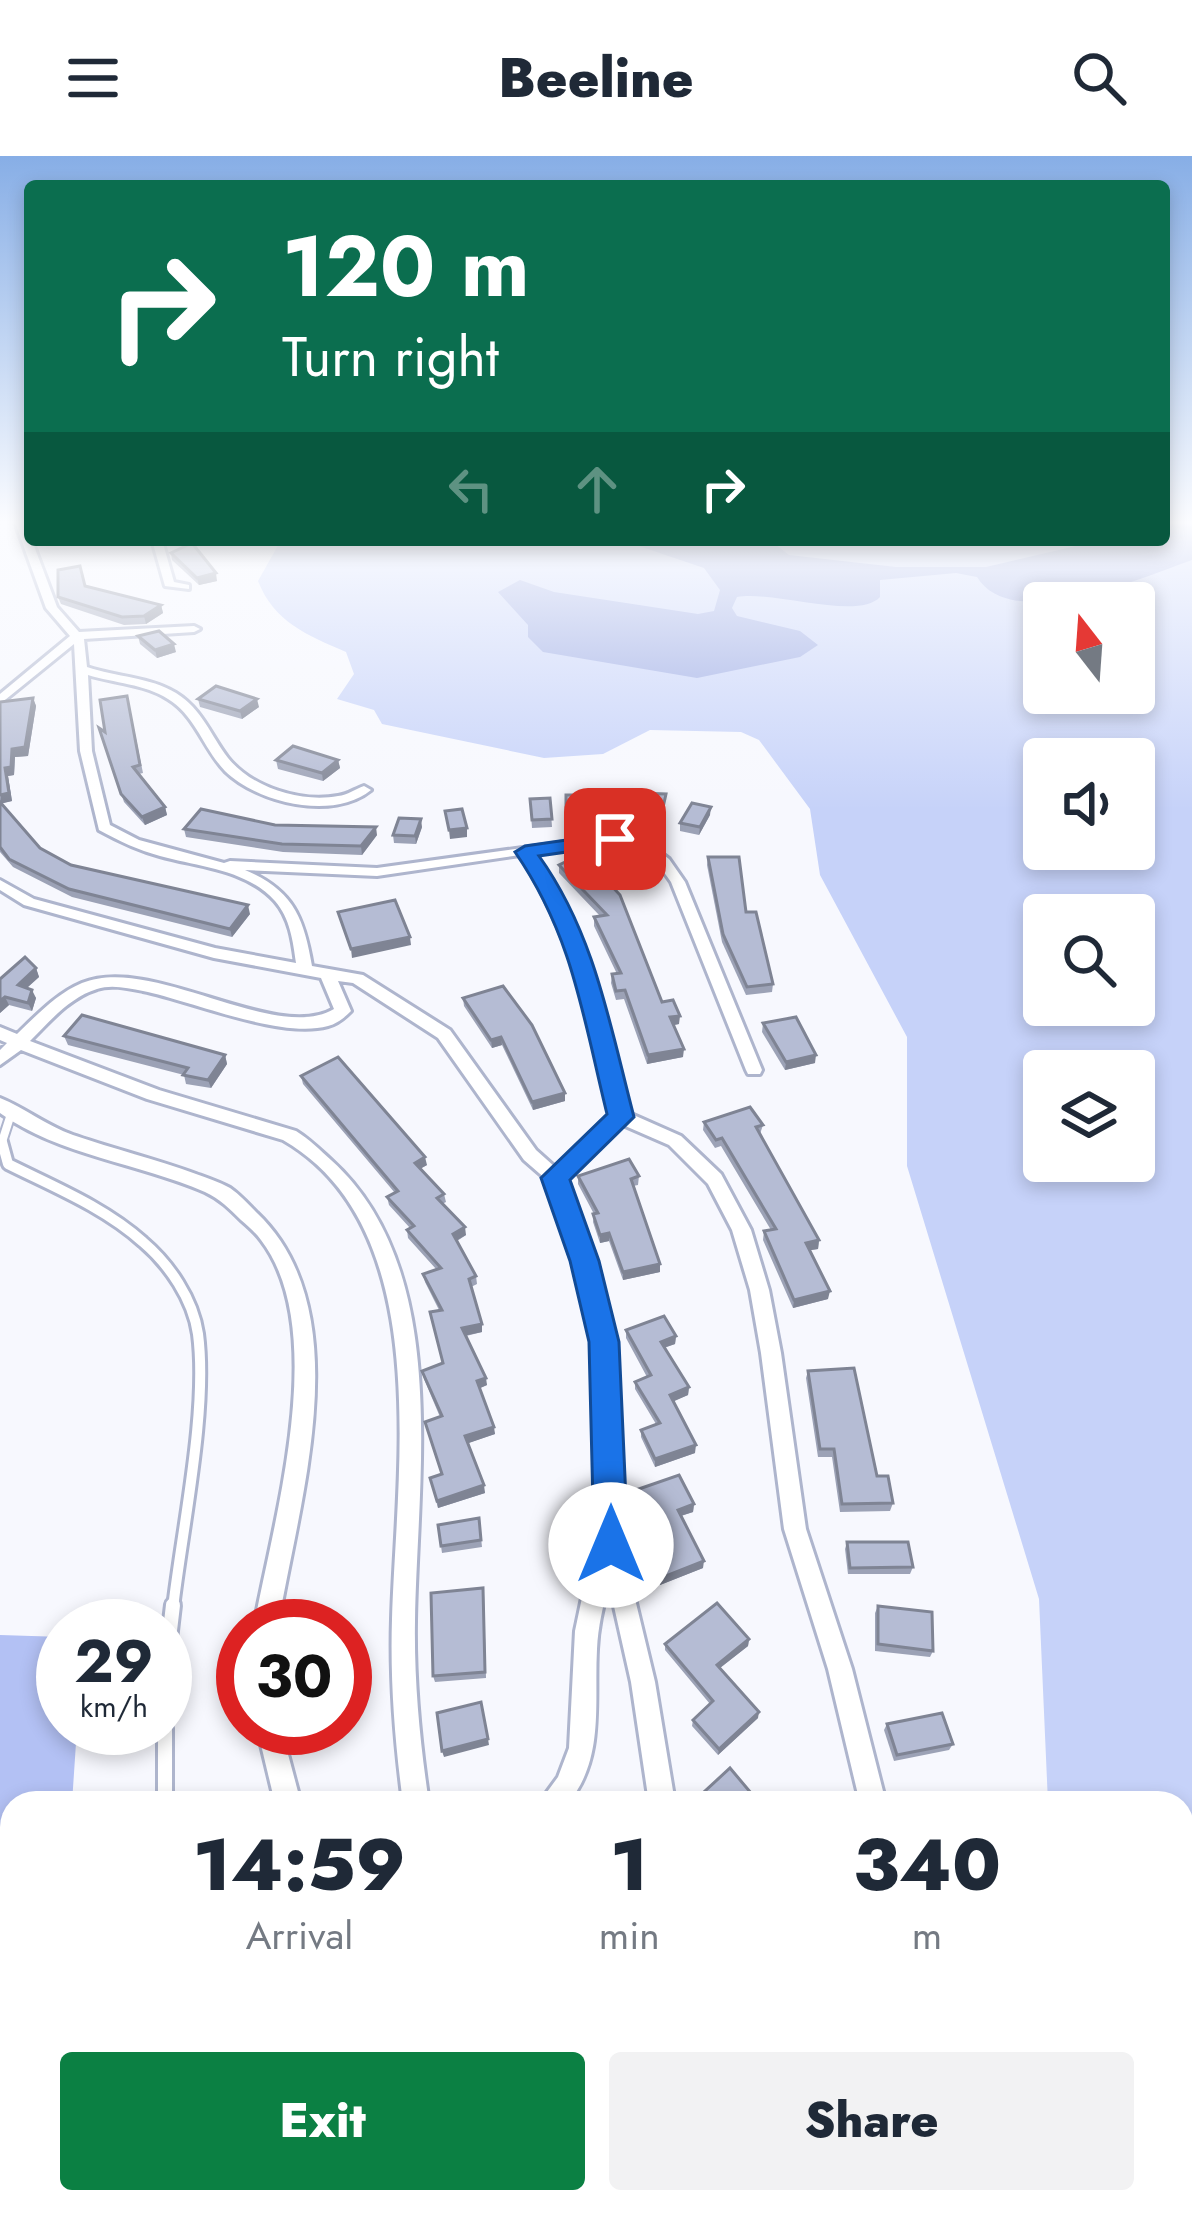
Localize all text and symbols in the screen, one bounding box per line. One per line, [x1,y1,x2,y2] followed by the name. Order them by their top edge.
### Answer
[498,39,694,117] text: Beeline
[60,45,126,111] icon: menu
[1066,45,1132,111] icon: search
[282,206,530,328] text: 120 m
[84,228,240,384] icon: right
[282,318,499,396] text: Turn right
[438,456,504,522] icon: left
[564,456,630,522] icon: ahead
[690,456,756,522] icon: right
[1023,582,1155,714] north arrow
[1023,582,1155,1182] map controls
[1023,738,1155,870] button: sound
[564,788,666,890] pin
[582,806,648,872] icon: arrive
[1023,894,1155,1026] button: search
[1023,1050,1155,1182] button: layers
[548,1482,674,1608] position arrow
[216,1599,372,1755] speed limit sign: 30
[74,1618,154,1705] text: 29
[80,1685,148,1728] text: km/h
[193,1813,406,1917] text: 14:59
[610,1813,648,1917] text: 1
[853,1813,1001,1917] text: 340
[246,1907,353,1964] text: Arrival
[599,1907,660,1964] text: min
[912,1907,942,1964] text: m
[60,2052,585,2190] button: Exit
[609,2052,1134,2190] button: Share

